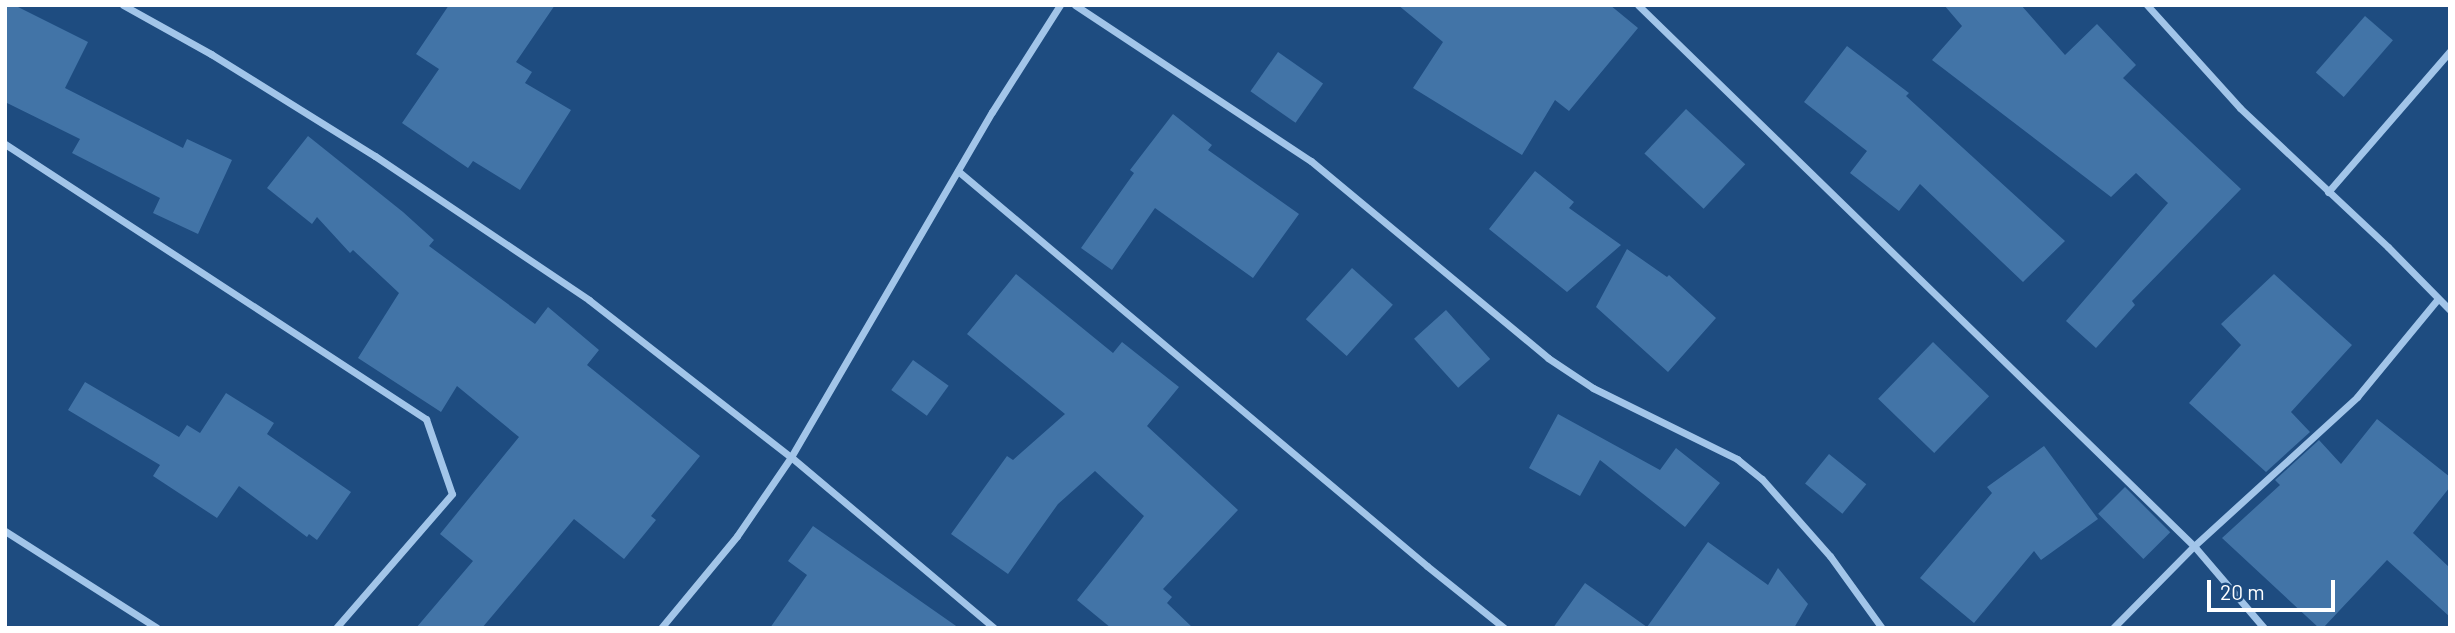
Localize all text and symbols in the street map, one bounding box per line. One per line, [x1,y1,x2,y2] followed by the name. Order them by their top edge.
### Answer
[2210,566,2338,610] scale bar
[2220,579,2265,604] text: 20 m

